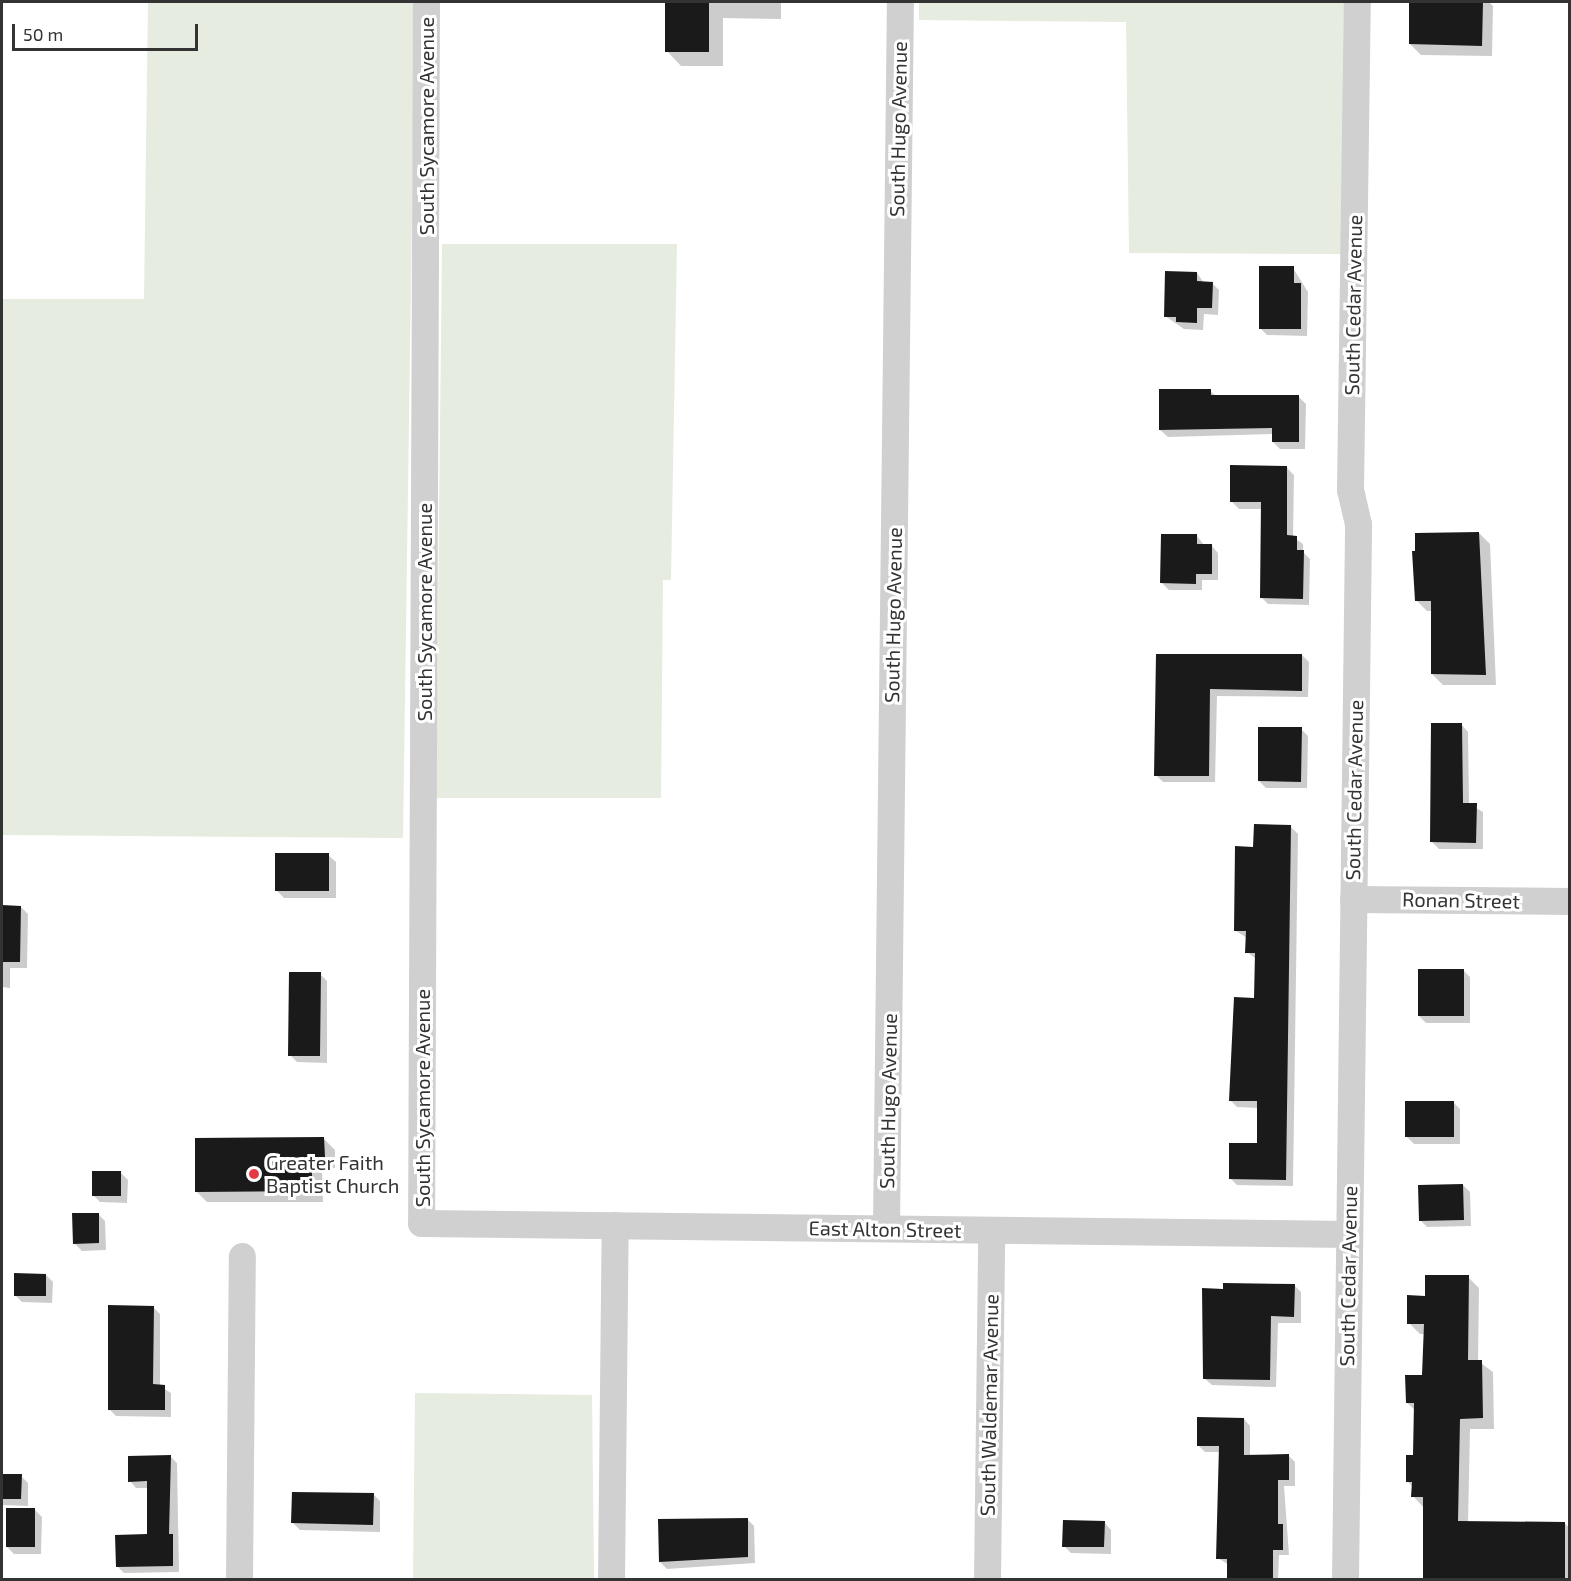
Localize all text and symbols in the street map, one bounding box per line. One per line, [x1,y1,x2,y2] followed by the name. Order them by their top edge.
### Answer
[15,12,201,50] scale bar
[414,17,438,235] street label: South Sycamore Avenue
[23,23,63,45] text: 50 m
[884,41,912,217] street label: South Hugo Avenue
[1339,214,1367,396] street label: South Cedar Avenue
[412,503,436,721] street label: South Sycamore Avenue
[879,527,907,703] street label: South Hugo Avenue
[1340,699,1368,881] street label: South Cedar Avenue
[1402,887,1520,913] street label: Ronan Street
[410,989,434,1207] street label: South Sycamore Avenue
[874,1013,902,1189] street label: South Hugo Avenue
[266,1150,399,1197] place label: Greater Faith Baptist Church
[247,1167,261,1181] marker: Greater Faith Baptist Church
[1334,1185,1362,1367] street label: South Cedar Avenue
[808,1216,962,1242] street label: East Alton Street
[975,1293,1003,1517] street label: South Waldemar Avenue

